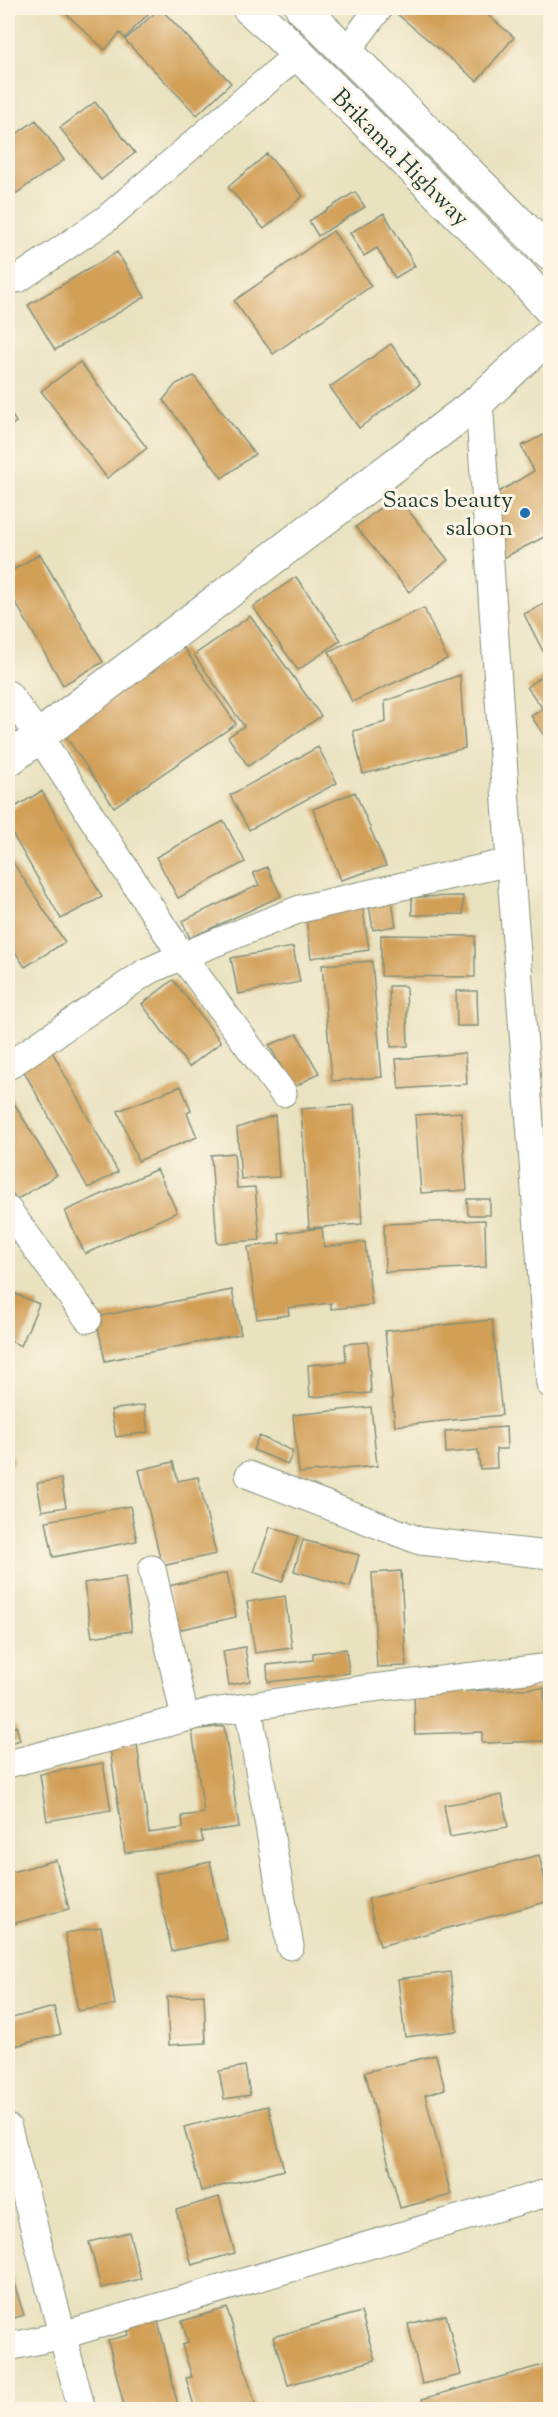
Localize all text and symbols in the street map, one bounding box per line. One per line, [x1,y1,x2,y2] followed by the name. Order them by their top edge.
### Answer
[323,82,476,235] street label: Brikama Highway
[382,484,513,546] place label: Saacs beauty saloon
[518,506,532,520] marker: Saacs beauty saloon

